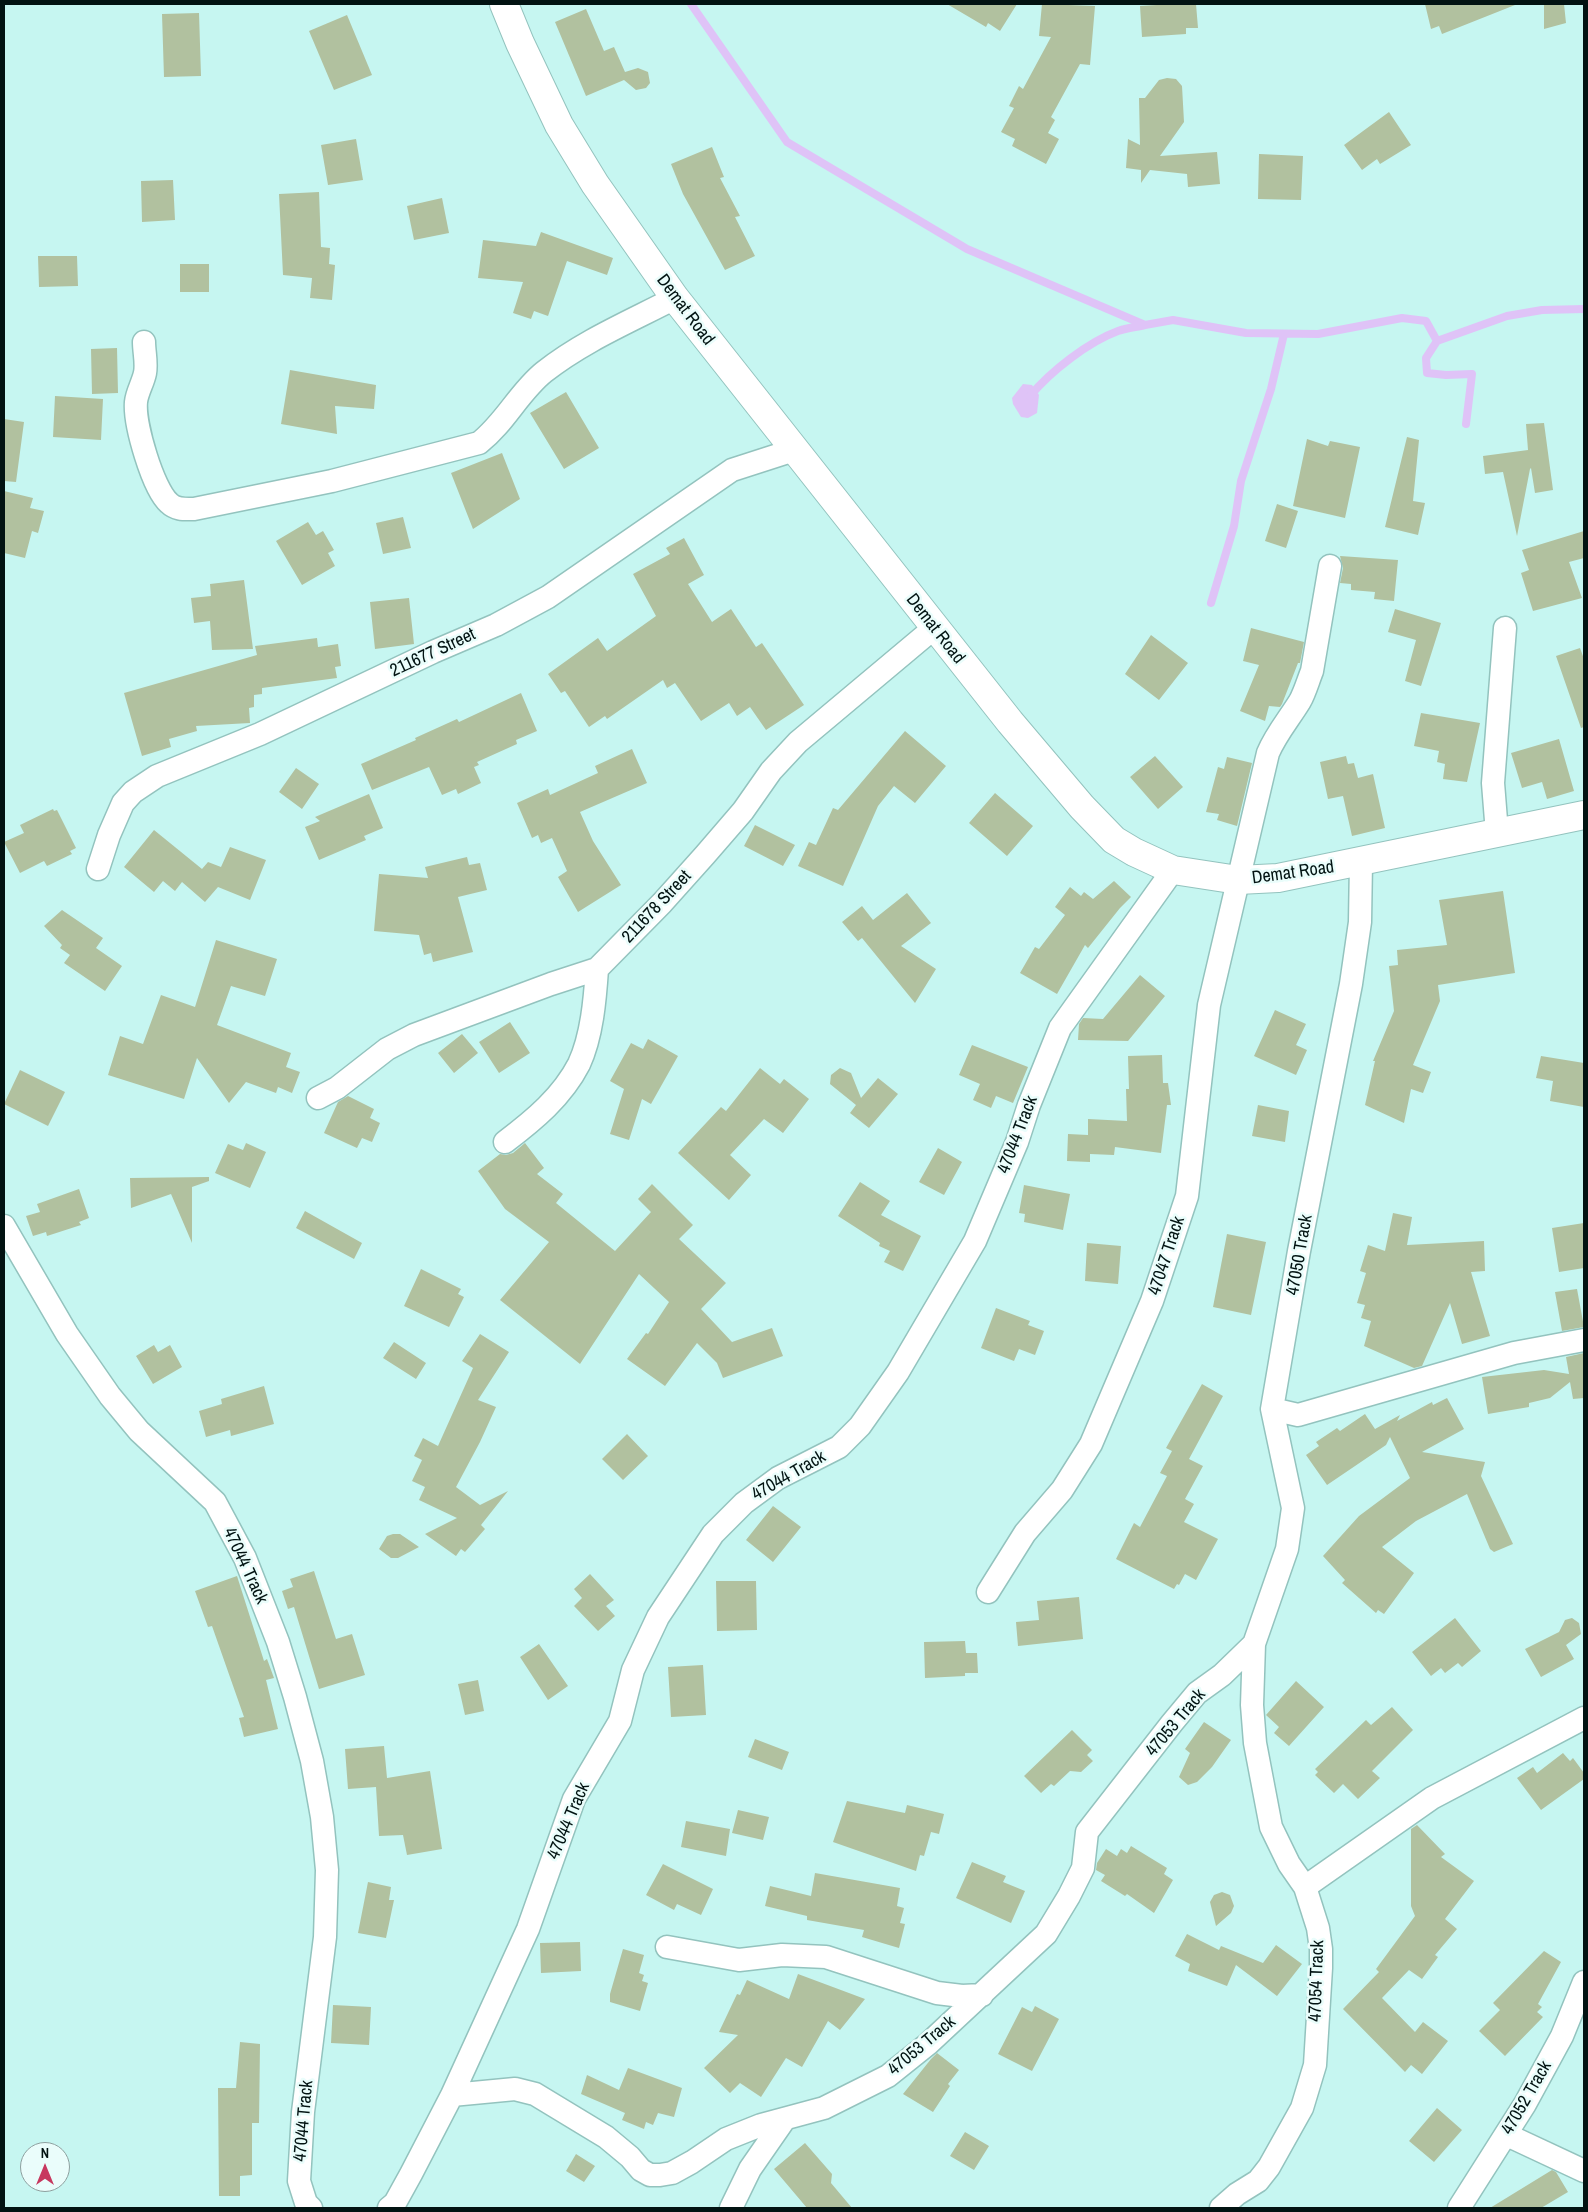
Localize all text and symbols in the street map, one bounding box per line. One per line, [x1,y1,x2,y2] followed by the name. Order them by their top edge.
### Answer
[651,270,719,350] street label: Demat Road
[901,590,969,668] street label: Demat Road
[387,624,479,682] street label: 211677 Street
[1250,857,1336,889] street label: Demat Road
[618,866,696,948] street label: 211678 Street
[993,1093,1043,1177] street label: 47044 Track
[1282,1213,1318,1297] street label: 47050 Track
[1144,1214,1190,1298] street label: 47047 Track
[748,1446,830,1506] street label: 47044 Track
[218,1525,272,1607] street label: 47044 Track
[1142,1685,1210,1761] street label: 47053 Track
[543,1779,595,1863] street label: 47044 Track
[1305,1940,1329,2022] street label: 47054 Track
[884,2012,960,2080] street label: 47053 Track
[1497,2057,1557,2139] street label: 47052 Track
[290,2079,318,2163] street label: 47044 Track
[20,2142,70,2192] north arrow
[41,2144,49,2162] text: N

